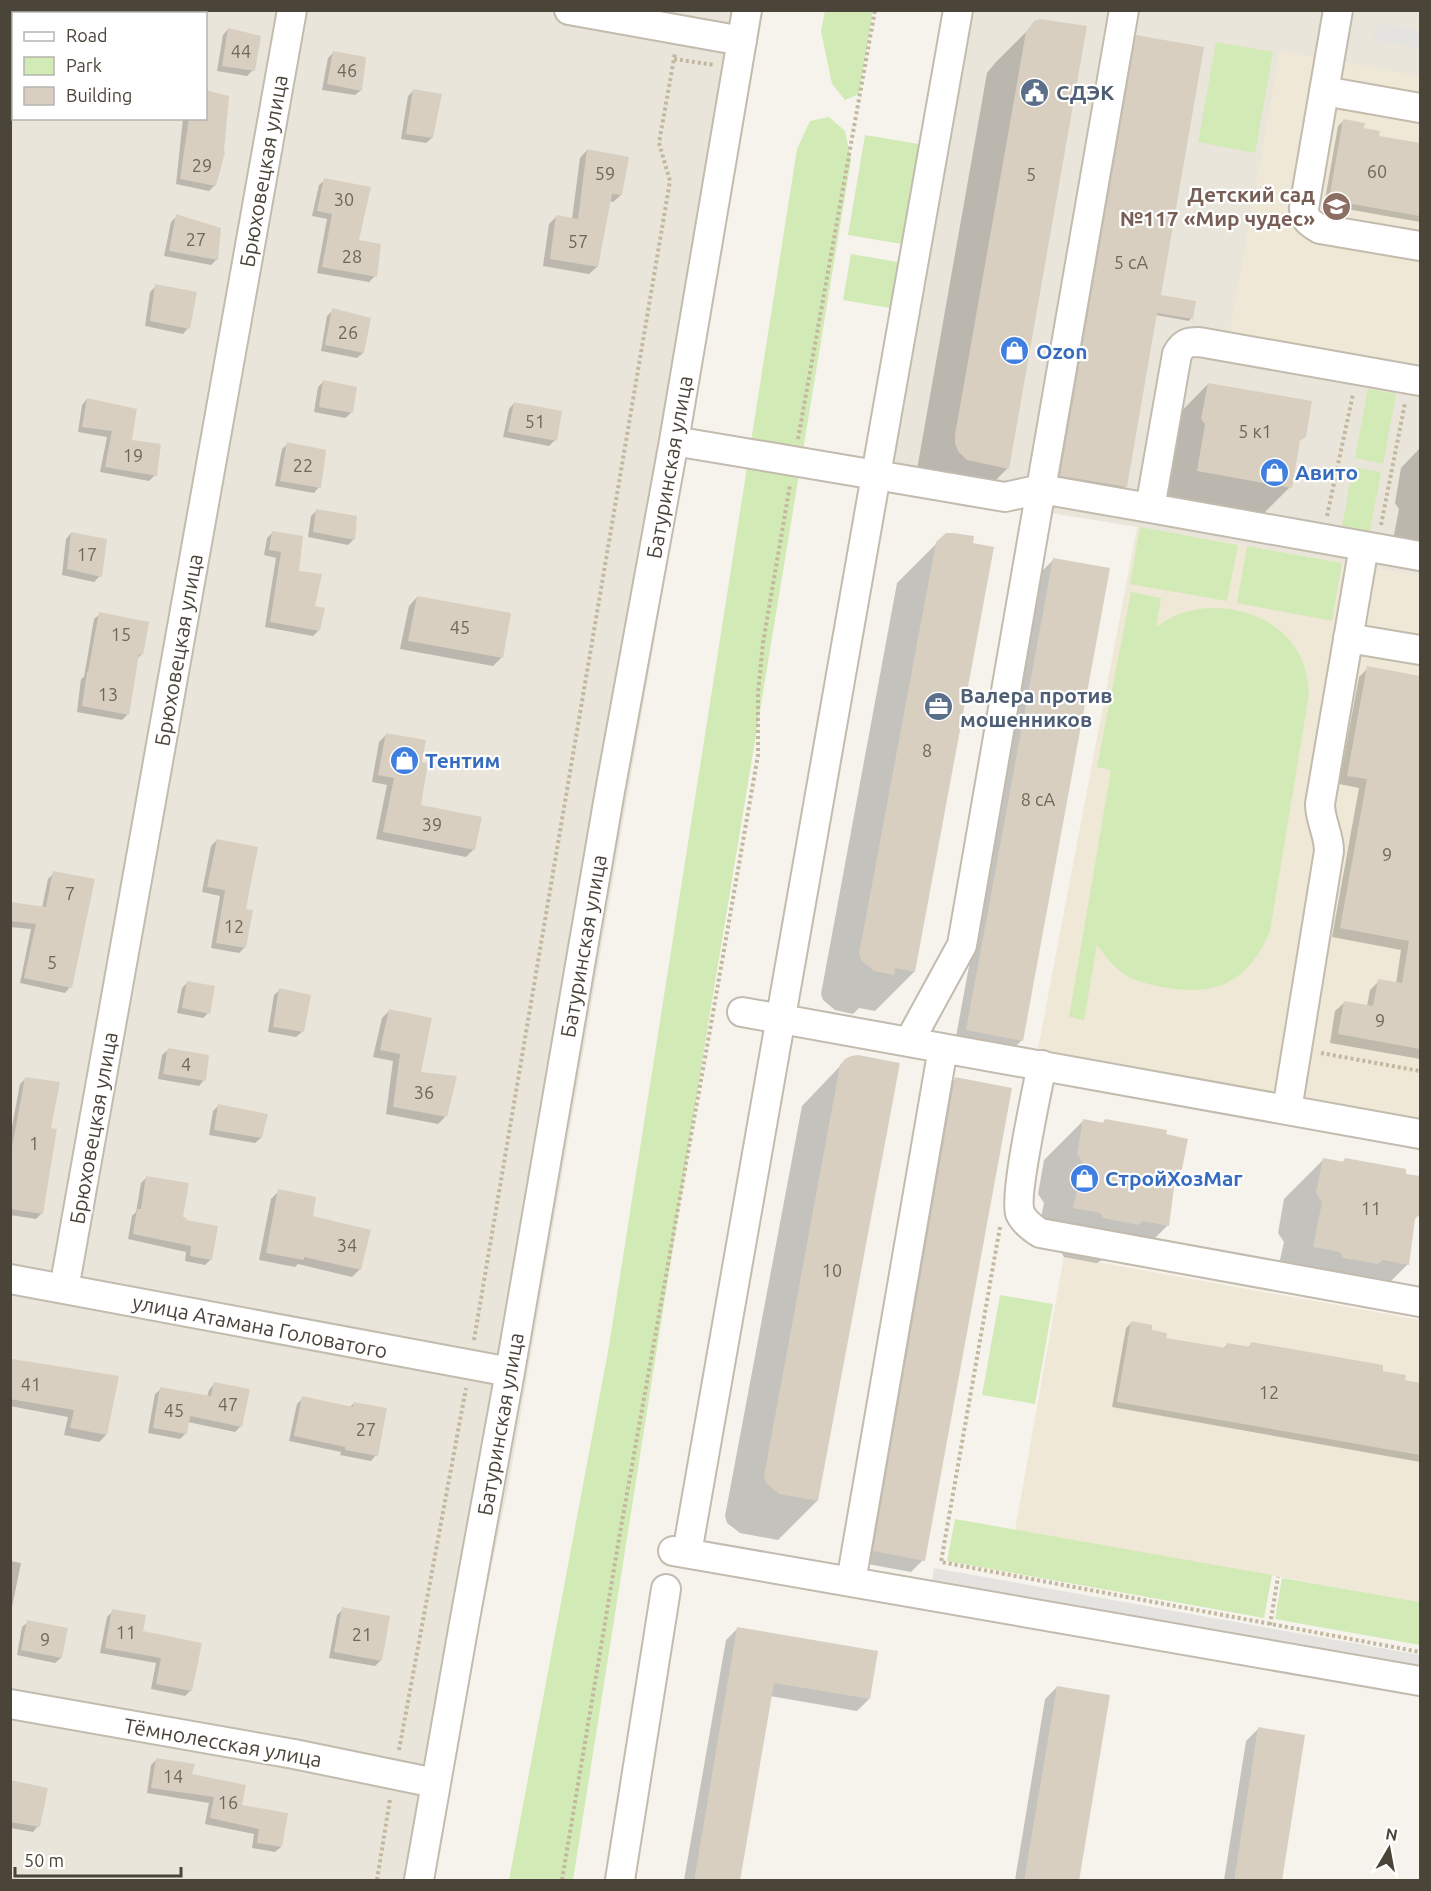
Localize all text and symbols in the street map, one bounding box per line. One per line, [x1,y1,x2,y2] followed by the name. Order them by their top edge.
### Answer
[12,12,207,120] legend
[66,25,108,45] text: Road
[231,41,251,61] house number: 44
[66,55,102,75] text: Park
[337,60,357,80] house number: 46
[234,73,292,269] street label: Брюховецкая улица
[1019,76,1051,108] public building icon: СДЭК
[1056,80,1114,104] place label: СДЭК
[66,85,132,105] text: Building
[192,155,212,175] house number: 29
[1367,161,1387,181] house number: 60
[595,163,615,183] house number: 59
[1026,164,1036,184] house number: 5
[1120,182,1315,230] place label: Детский сад №117 «Мир чудес»
[334,189,354,209] house number: 30
[1320,190,1352,222] school or university icon: Детский сад №117 «Мир чудес»
[186,229,206,249] house number: 27
[568,231,588,251] house number: 57
[342,246,362,266] house number: 28
[1114,252,1148,272] house number: 5 сА
[338,322,358,342] house number: 26
[999,335,1031,367] shop icon: Ozon
[1036,339,1087,363] place label: Ozon
[641,374,697,560] street label: Батуринская улица
[525,411,545,431] house number: 51
[1238,421,1272,441] house number: 5 к1
[123,445,143,465] house number: 19
[293,455,313,475] house number: 22
[1258,456,1290,488] shop icon: Авито
[1295,460,1358,484] place label: Авито
[77,544,97,564] house number: 17
[149,552,207,748] street label: Брюховецкая улица
[450,617,470,637] house number: 45
[111,624,131,644] house number: 15
[960,683,1113,731] place label: Валера против мошенников
[98,684,118,704] house number: 13
[923,691,955,723] office icon: Валера против мошенников
[922,740,932,760] house number: 8
[388,744,420,776] shop icon: Тентим
[425,748,500,772] place label: Тентим
[1021,789,1055,809] house number: 8 сА
[422,814,442,834] house number: 39
[1382,844,1392,864] house number: 9
[555,853,611,1039] street label: Батуринская улица
[65,883,75,903] house number: 7
[224,916,244,936] house number: 12
[47,952,57,972] house number: 5
[1375,1010,1385,1030] house number: 9
[64,1030,122,1226] street label: Брюховецкая улица
[181,1054,191,1074] house number: 4
[414,1082,434,1102] house number: 36
[29,1133,39,1153] house number: 1
[1068,1162,1100,1194] shop icon: СтройХозМаг
[1105,1166,1243,1190] place label: СтройХозМаг
[1361,1198,1381,1218] house number: 11
[337,1235,357,1255] house number: 34
[822,1260,842,1280] house number: 10
[130,1289,390,1363] street label: улица Атамана Головатого
[472,1331,528,1517] street label: Батуринская улица
[21,1374,41,1394] house number: 41
[1259,1382,1279,1402] house number: 12
[218,1394,238,1414] house number: 47
[164,1400,184,1420] house number: 45
[356,1419,376,1439] house number: 27
[116,1622,136,1642] house number: 11
[352,1624,372,1644] house number: 21
[40,1629,50,1649] house number: 9
[122,1713,324,1771] street label: Тёмнолесская улица
[163,1766,183,1786] house number: 14
[218,1792,238,1812] house number: 16
[1359,1819,1419,1879] north arrow
[1384,1824,1399,1844] text: N
[15,1840,182,1878] scale bar
[24,1850,64,1870] text: 50 m

